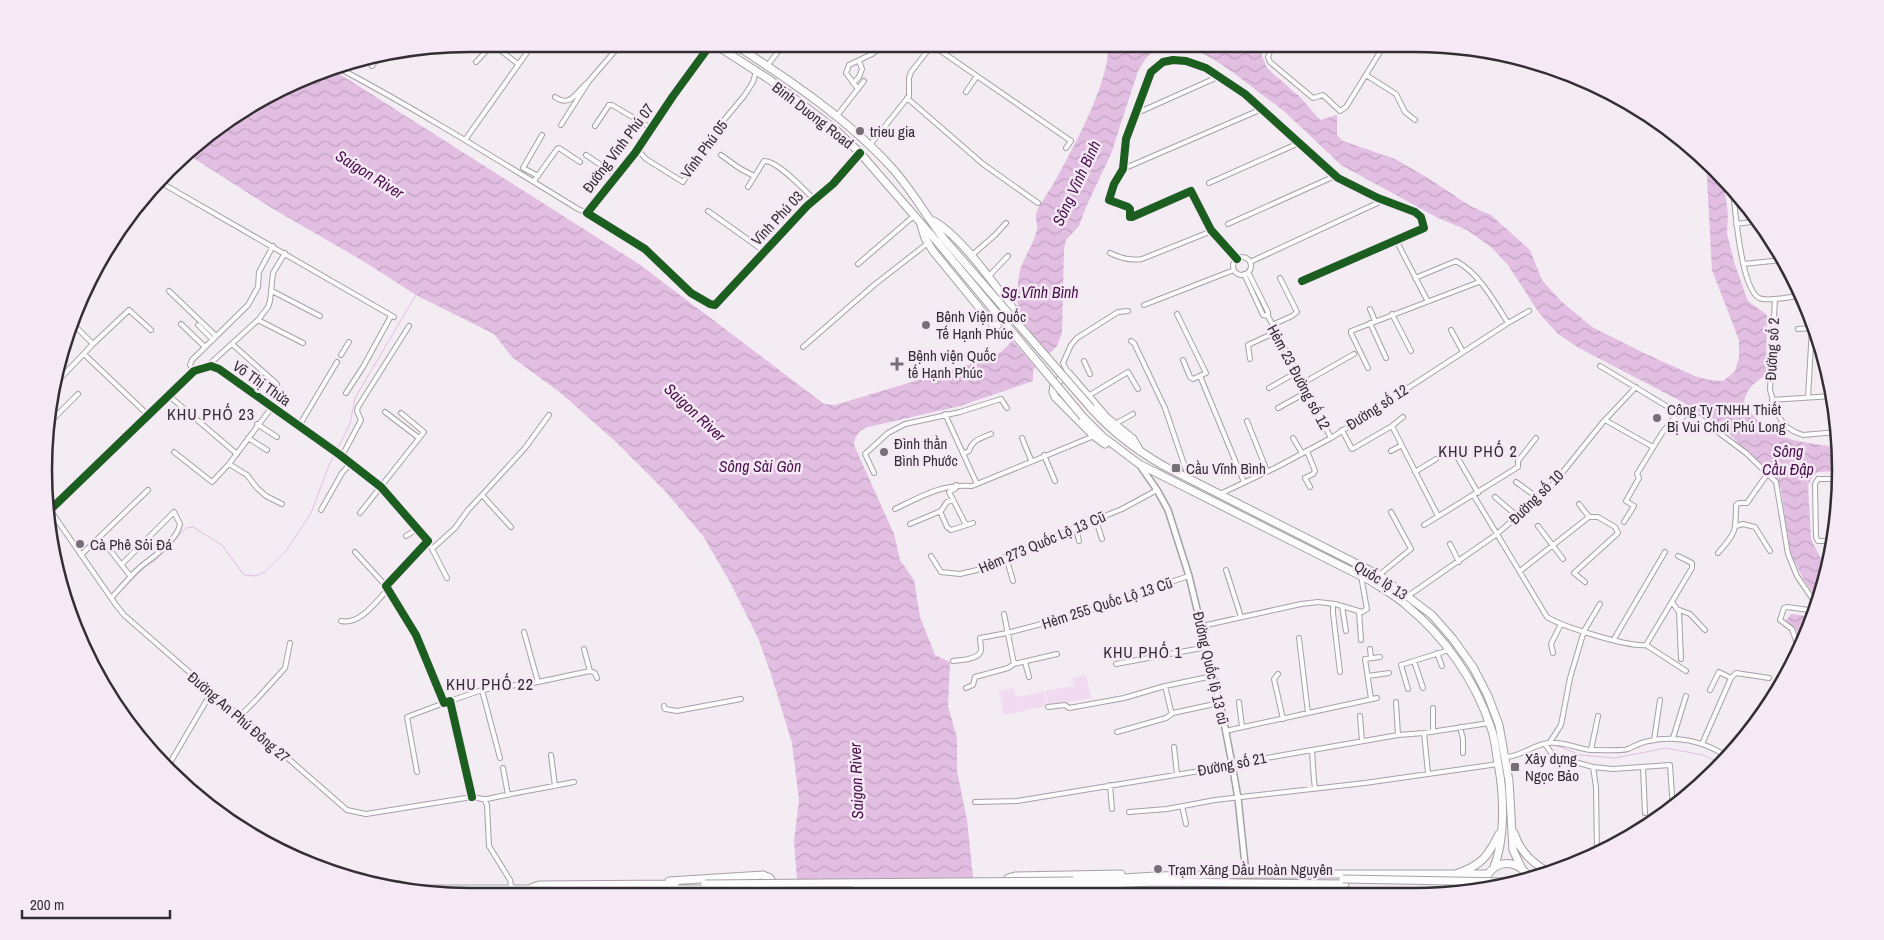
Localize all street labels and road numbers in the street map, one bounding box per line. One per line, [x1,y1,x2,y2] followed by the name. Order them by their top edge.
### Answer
[768,77,858,153] street label: Binh Duong Road
[577,99,659,197] street label: Đường Vĩnh Phú 07
[676,115,732,182] street label: Vĩnh Phú 05
[746,186,808,250] street label: Vĩnh Phú 03
[1760,317,1784,381] street label: Đường số 2
[1262,321,1336,433] street label: Hẻm 23 Đường số 12
[229,355,295,411] street label: Võ Thị Thừa
[1342,379,1412,435] street label: Đường số 12
[1504,465,1568,529] street label: Đường số 10
[975,506,1109,578] street label: Hẻm 273 Quốc Lộ 13 Cũ
[1350,555,1412,605] street label: Quốc lộ 13
[1039,572,1175,634] street label: Hẻm 255 Quốc Lộ 13 Cũ
[1188,609,1234,727] street label: Đường Quốc lộ 13 cũ
[183,667,295,767] street label: Đường An Phú Đông 27
[1196,747,1268,781] street label: Đường số 21

